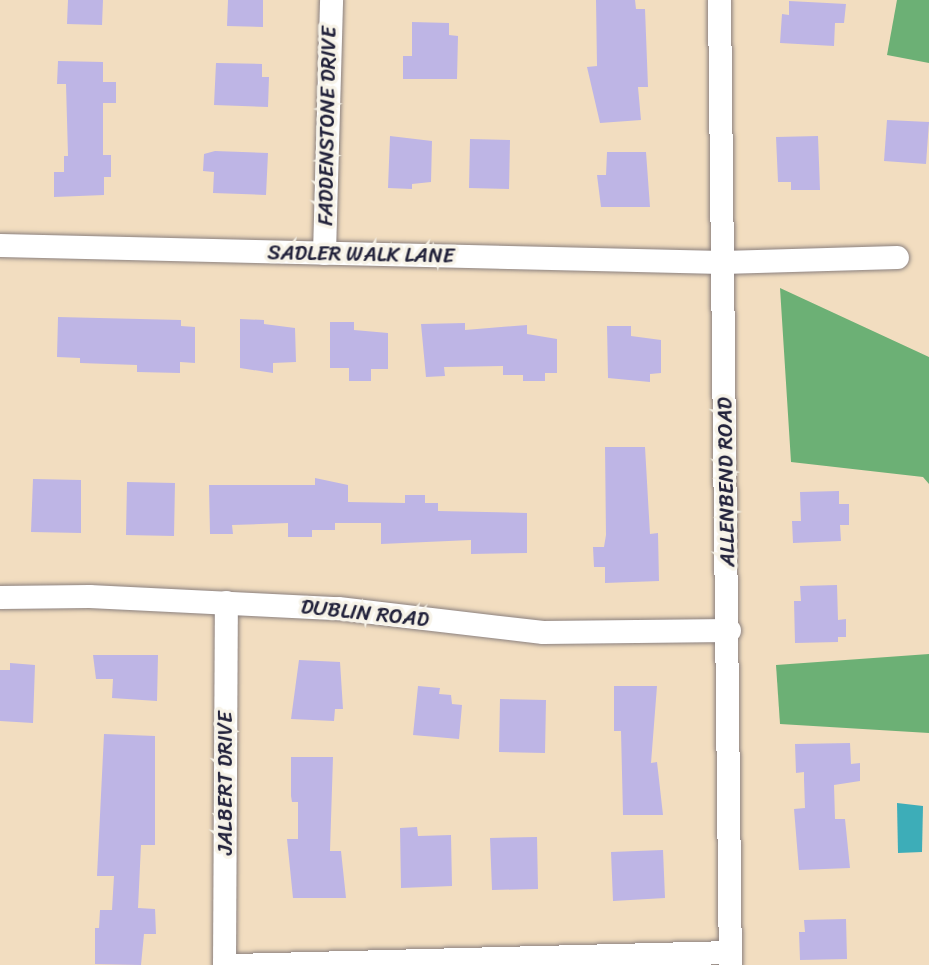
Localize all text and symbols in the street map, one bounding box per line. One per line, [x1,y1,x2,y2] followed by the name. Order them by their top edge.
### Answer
[313,25,341,227] street label: FADDENSTONE DRIVE
[268,240,454,268] street label: SADLER WALK LANE
[712,397,740,567] street label: ALLENBEND ROAD
[300,594,430,632] street label: DUBLIN ROAD
[212,710,238,856] street label: JALBERT DRIVE

